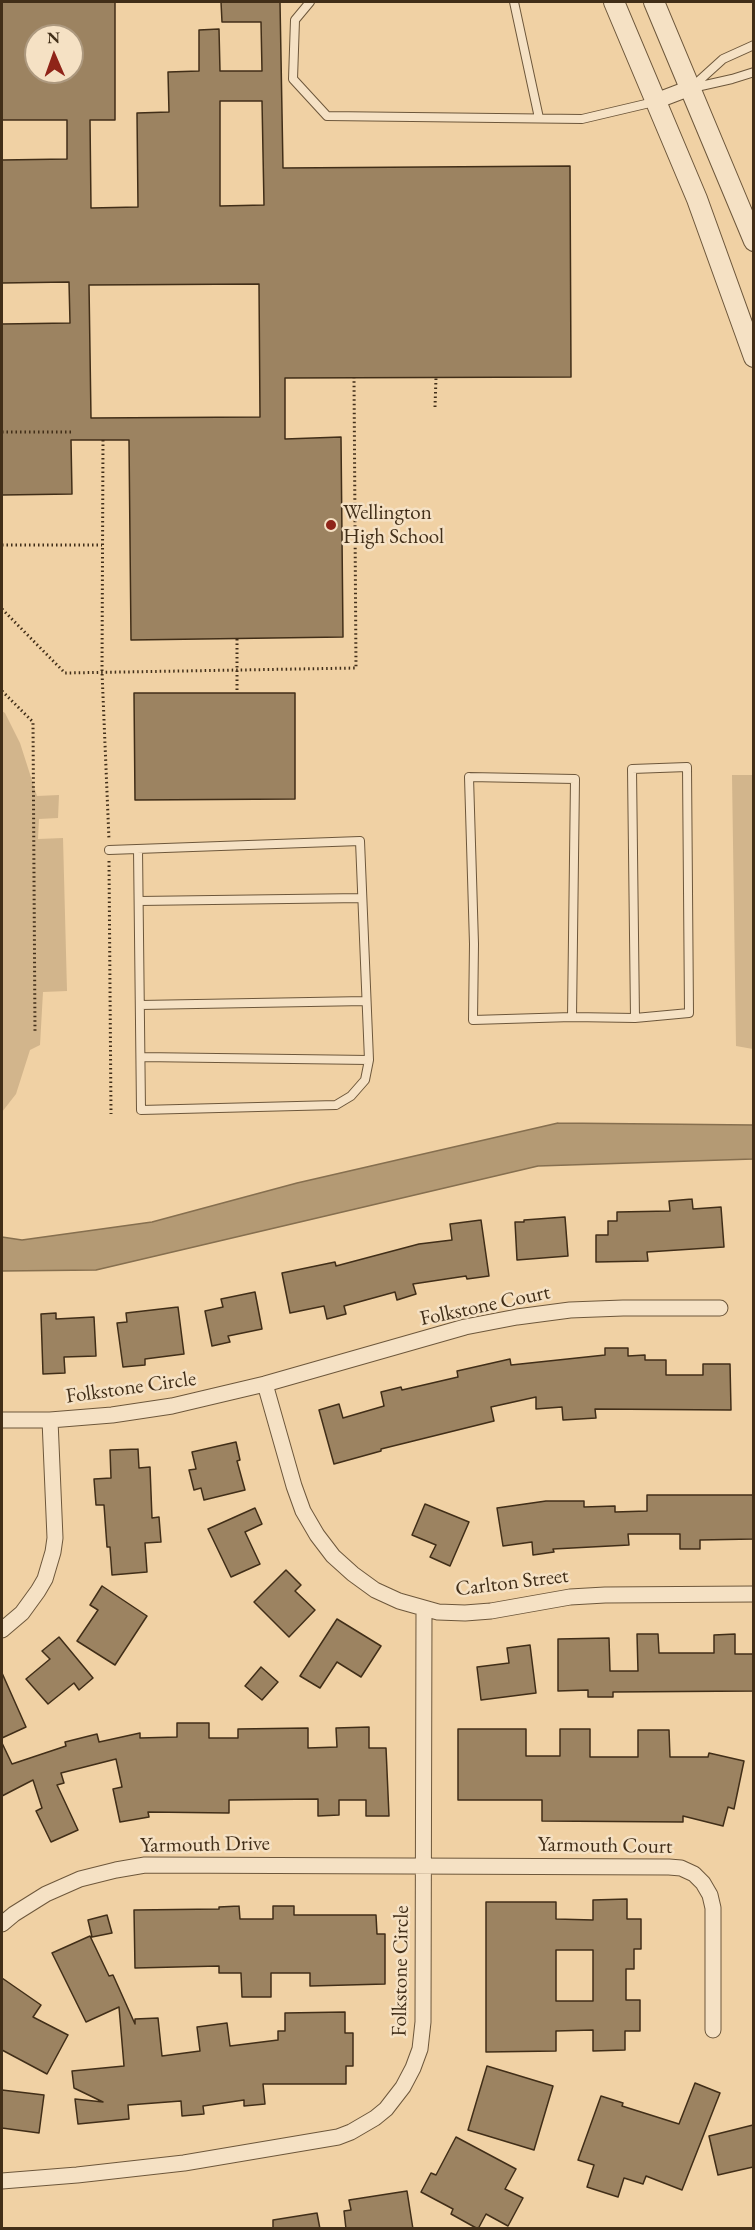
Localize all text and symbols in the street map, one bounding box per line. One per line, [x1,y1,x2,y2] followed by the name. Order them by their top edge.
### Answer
[24,24,84,84] north arrow
[47,27,60,48] text: N
[343,500,444,550] place label: Wellington High School
[324,518,338,532] marker: Wellington High School
[418,1280,552,1332] street label: Folkstone Court
[64,1366,198,1410] street label: Folkstone Circle
[454,1564,570,1602] street label: Carlton Street
[140,1831,270,1859] street label: Yarmouth Drive
[537,1832,673,1860] street label: Yarmouth Court
[387,1905,415,2037] street label: Folkstone Circle

